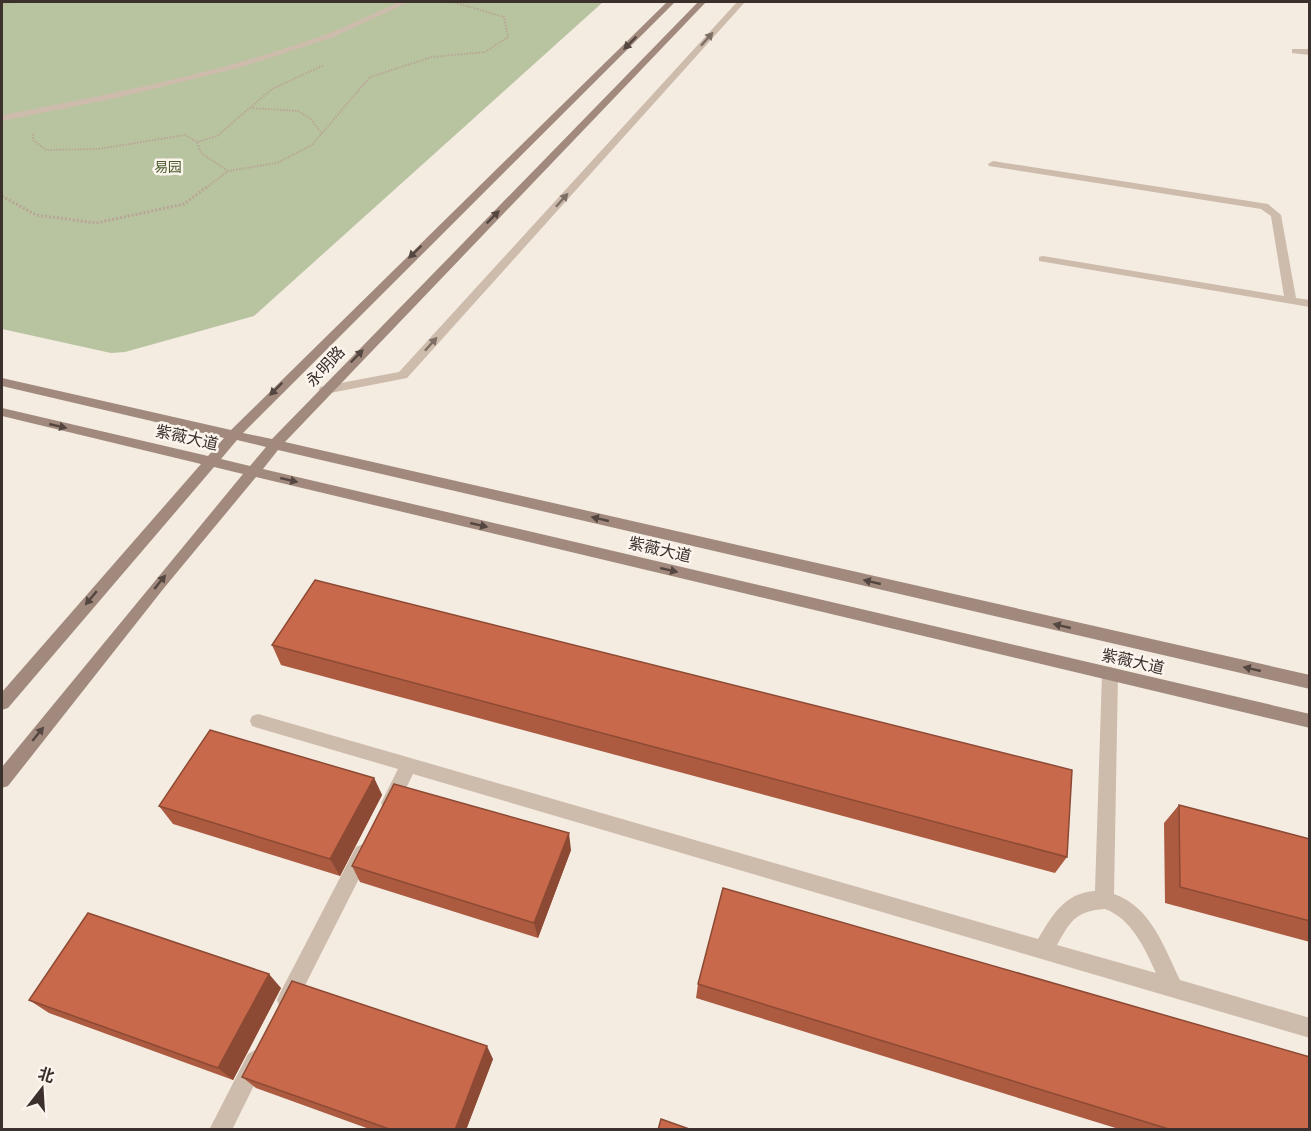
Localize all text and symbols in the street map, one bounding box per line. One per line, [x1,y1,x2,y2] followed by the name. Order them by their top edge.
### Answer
[700,32,714,47] one-way arrow
[623,35,637,50] one-way arrow
[154,158,182,176] park label: 易园
[555,192,569,207] one-way arrow
[486,210,500,224] one-way arrow
[408,245,423,258] one-way arrow
[424,337,437,352] one-way arrow
[301,342,349,390] street label: 永明路
[350,349,363,364] one-way arrow
[270,382,284,396] one-way arrow
[154,420,220,454] street label: 紫薇大道
[49,421,68,431] one-way arrow
[280,476,298,486] one-way arrow
[591,514,610,524] one-way arrow
[470,521,489,530] one-way arrow
[627,532,693,566] street label: 紫薇大道
[659,565,678,575] one-way arrow
[153,575,166,590] one-way arrow
[863,576,882,586] one-way arrow
[85,590,98,605] one-way arrow
[1053,620,1072,630] one-way arrow
[1100,644,1166,678] street label: 紫薇大道
[1243,664,1262,674] one-way arrow
[31,727,44,742] one-way arrow
[12,1059,72,1119] north arrow
[36,1063,57,1087] text: 北

